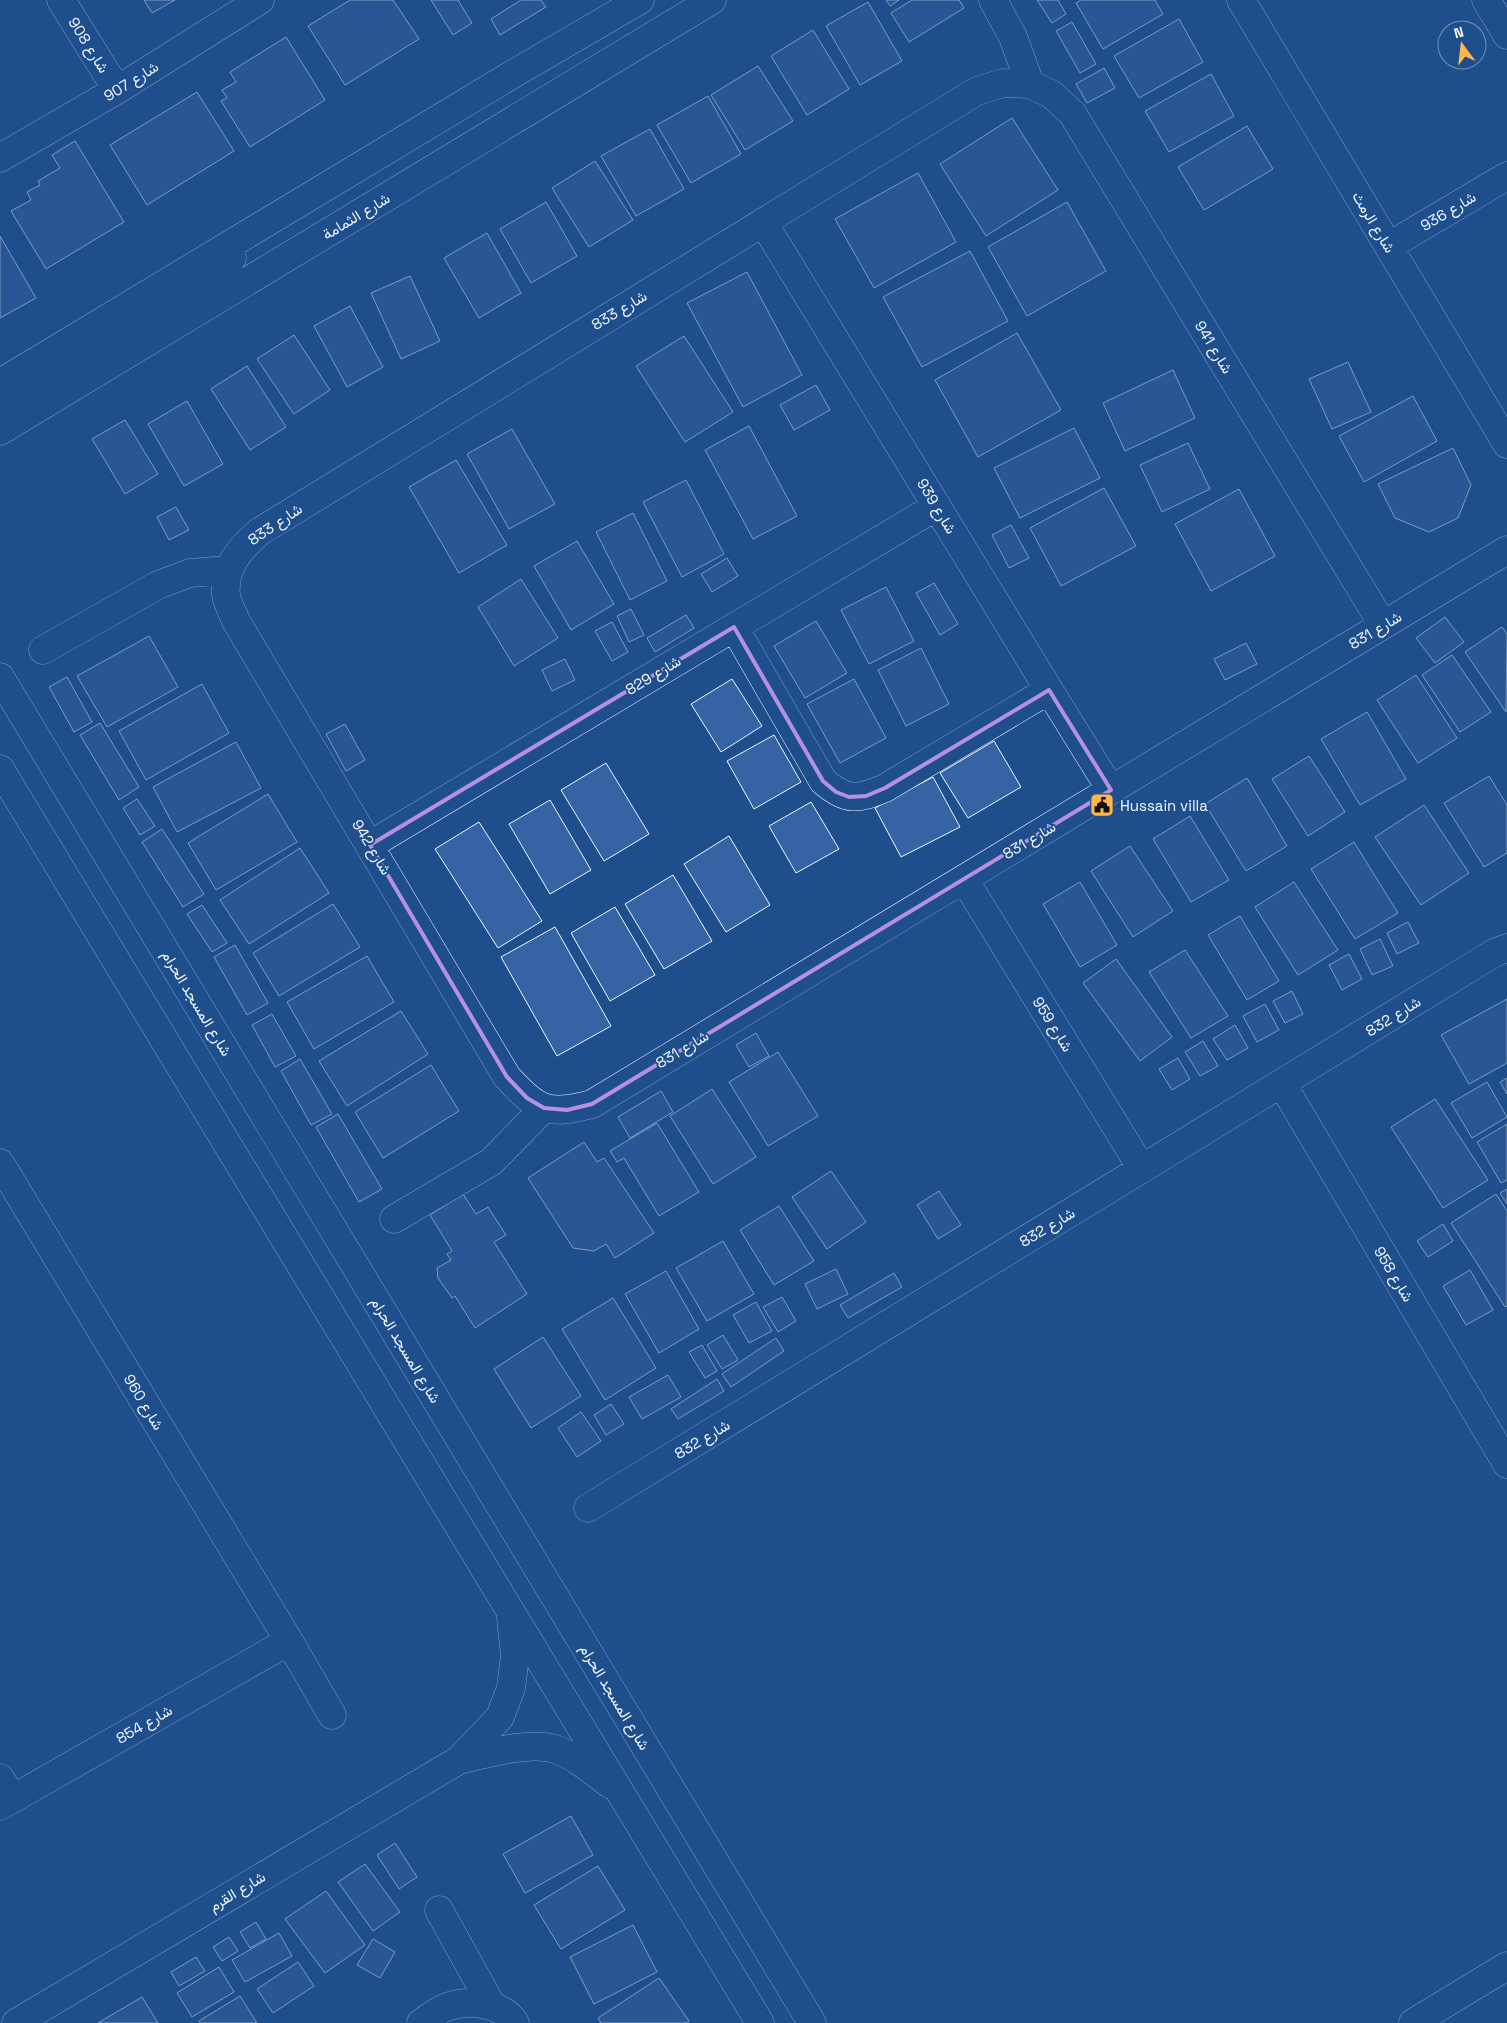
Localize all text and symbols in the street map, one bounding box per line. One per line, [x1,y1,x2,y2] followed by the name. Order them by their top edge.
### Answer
[63,14,114,78] street label: شارع 908
[1437,20,1487,70] north arrow
[1452,23,1466,42] text: N
[100,57,163,107] street label: شارع 907
[1417,187,1480,237] street label: شارع 936
[319,188,394,245] street label: شارع الثمامة
[1347,188,1400,257] street label: شارع الرمث
[588,286,651,336] street label: شارع 833
[1189,317,1237,378] street label: شارع 941
[911,475,961,538] street label: شارع 939
[244,499,307,551] street label: شارع 833
[1345,607,1406,655] street label: شارع 831
[622,651,685,701] street label: شارع 829
[1089,792,1115,818] public building icon: Hussain villa
[1120,796,1208,815] place label: Hussain villa
[346,816,396,879] street label: شارع 942
[999,817,1060,865] street label: شارع 831
[156,947,236,1061] street label: شارع المسجد الحرام
[1362,992,1425,1042] street label: شارع 832
[1027,993,1077,1056] street label: شارع 959
[652,1026,713,1074] street label: شارع 831
[1016,1203,1079,1253] street label: شارع 832
[1368,1243,1418,1306] street label: شارع 958
[365,1294,445,1408] street label: شارع المسجد الحرام
[118,1371,168,1435] street label: شارع 960
[671,1415,734,1465] street label: شارع 832
[574,1641,654,1755] street label: شارع المسجد الحرام
[113,1700,177,1749] street label: شارع 854
[205,1867,270,1917] street label: شارع القرم

